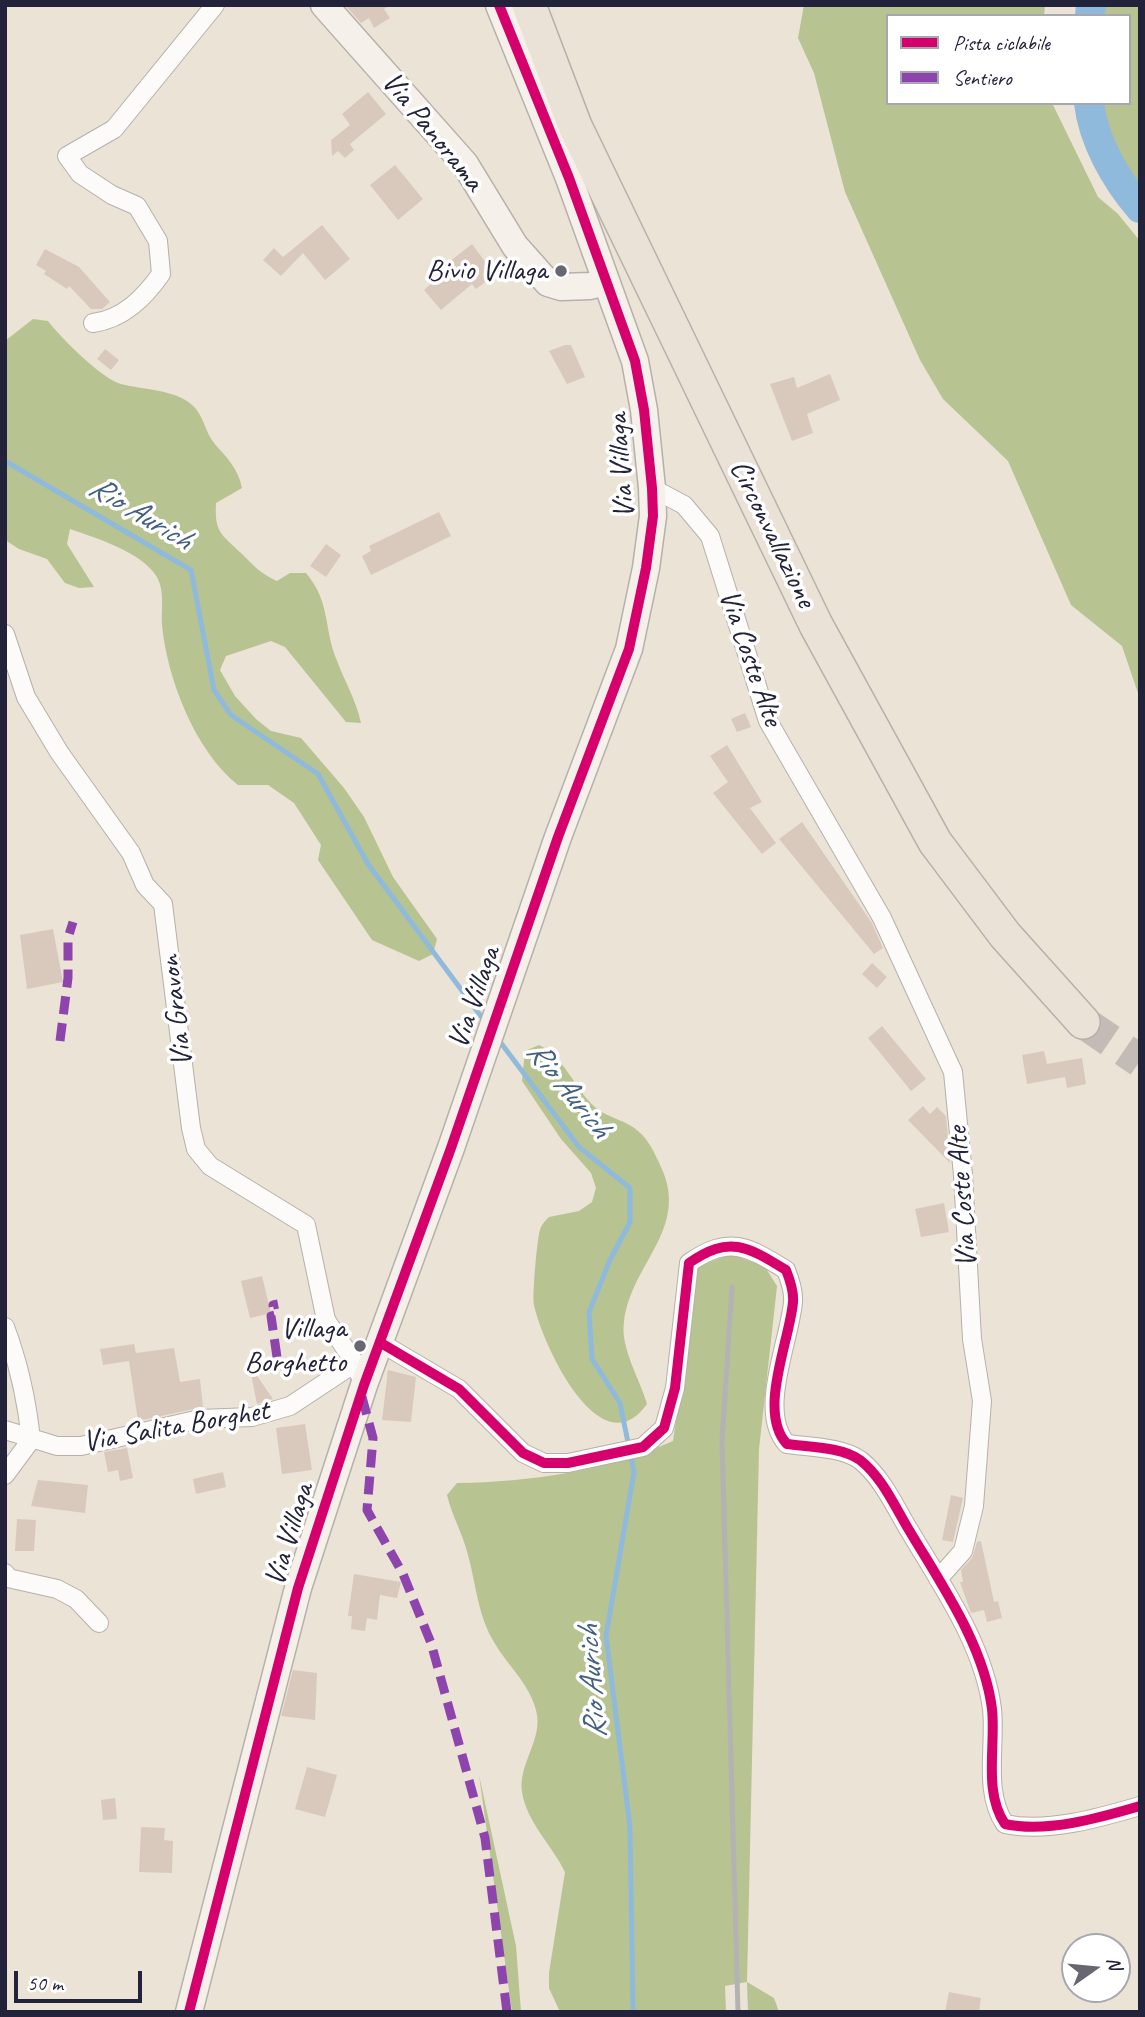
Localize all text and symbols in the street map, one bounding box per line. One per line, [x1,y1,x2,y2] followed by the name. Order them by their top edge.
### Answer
[886,14,1131,105] legend
[953,30,1050,56] text: Pista ciclabile
[373,65,491,199] street label: Via Panorama
[953,65,1012,91] text: Sentiero
[426,253,547,289] place label: Bivio Villaga
[553,263,569,279] marker: Bivio Villaga
[600,412,644,520] street label: Via Villaga
[721,454,823,614] street label: Circonvallazione
[82,468,198,560] water label: Rio Aurich
[710,585,790,731] street label: Via Coste Alte
[441,942,509,1054] street label: Via Villaga
[152,953,202,1069] street label: Via Gravon
[518,1034,618,1146] water label: Rio Aurich
[940,1125,986,1269] street label: Via Coste Alte
[245,1311,346,1382] place label: Villaga Borghetto
[352,1338,368,1354] marker: Villaga Borghetto
[80,1393,272,1461] street label: Via Salita Borghet
[257,1480,323,1590] street label: Via Villaga
[570,1624,616,1740] water label: Rio Aurich
[1061,1933,1131,2003] north arrow
[1101,1954,1127,1972] text: N
[18,1958,145,2002] scale bar
[27,1970,63,1996] text: 50 m

